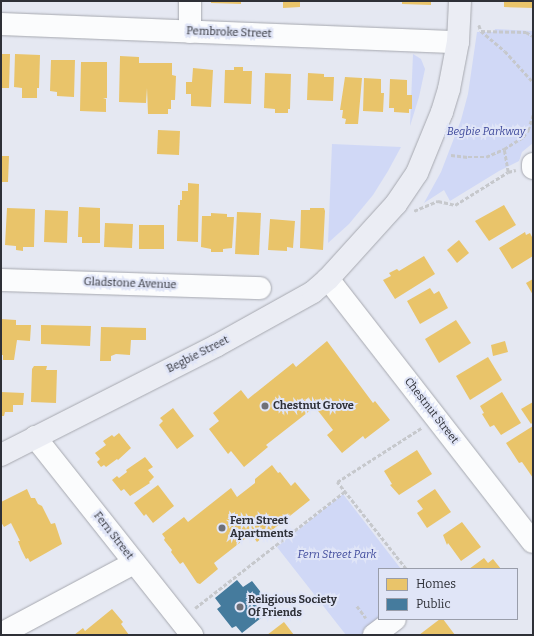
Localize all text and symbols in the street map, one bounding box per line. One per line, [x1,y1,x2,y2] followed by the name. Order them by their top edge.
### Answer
[186,25,272,41] street label: Pembroke Street
[447,125,525,139] park label: Begbie Parkway
[83,276,177,292] street label: Gladstone Avenue
[165,334,231,376] street label: Begbie Street
[401,375,461,447] street label: Chestnut Street
[273,399,354,413] place label: Chestnut Grove
[260,401,270,411] marker: Chestnut Grove
[90,510,136,562] street label: Fern Street
[230,515,293,541] place label: Fern Street Apartments
[217,523,227,533] marker: Fern Street Apartments
[298,548,376,562] park label: Fern Street Park
[378,568,518,620] legend
[416,577,456,591] text: Homes
[248,594,337,620] place label: Religious Society Of Friends
[416,597,451,611] text: Public
[235,602,245,612] marker: Religious Society Of Friends

